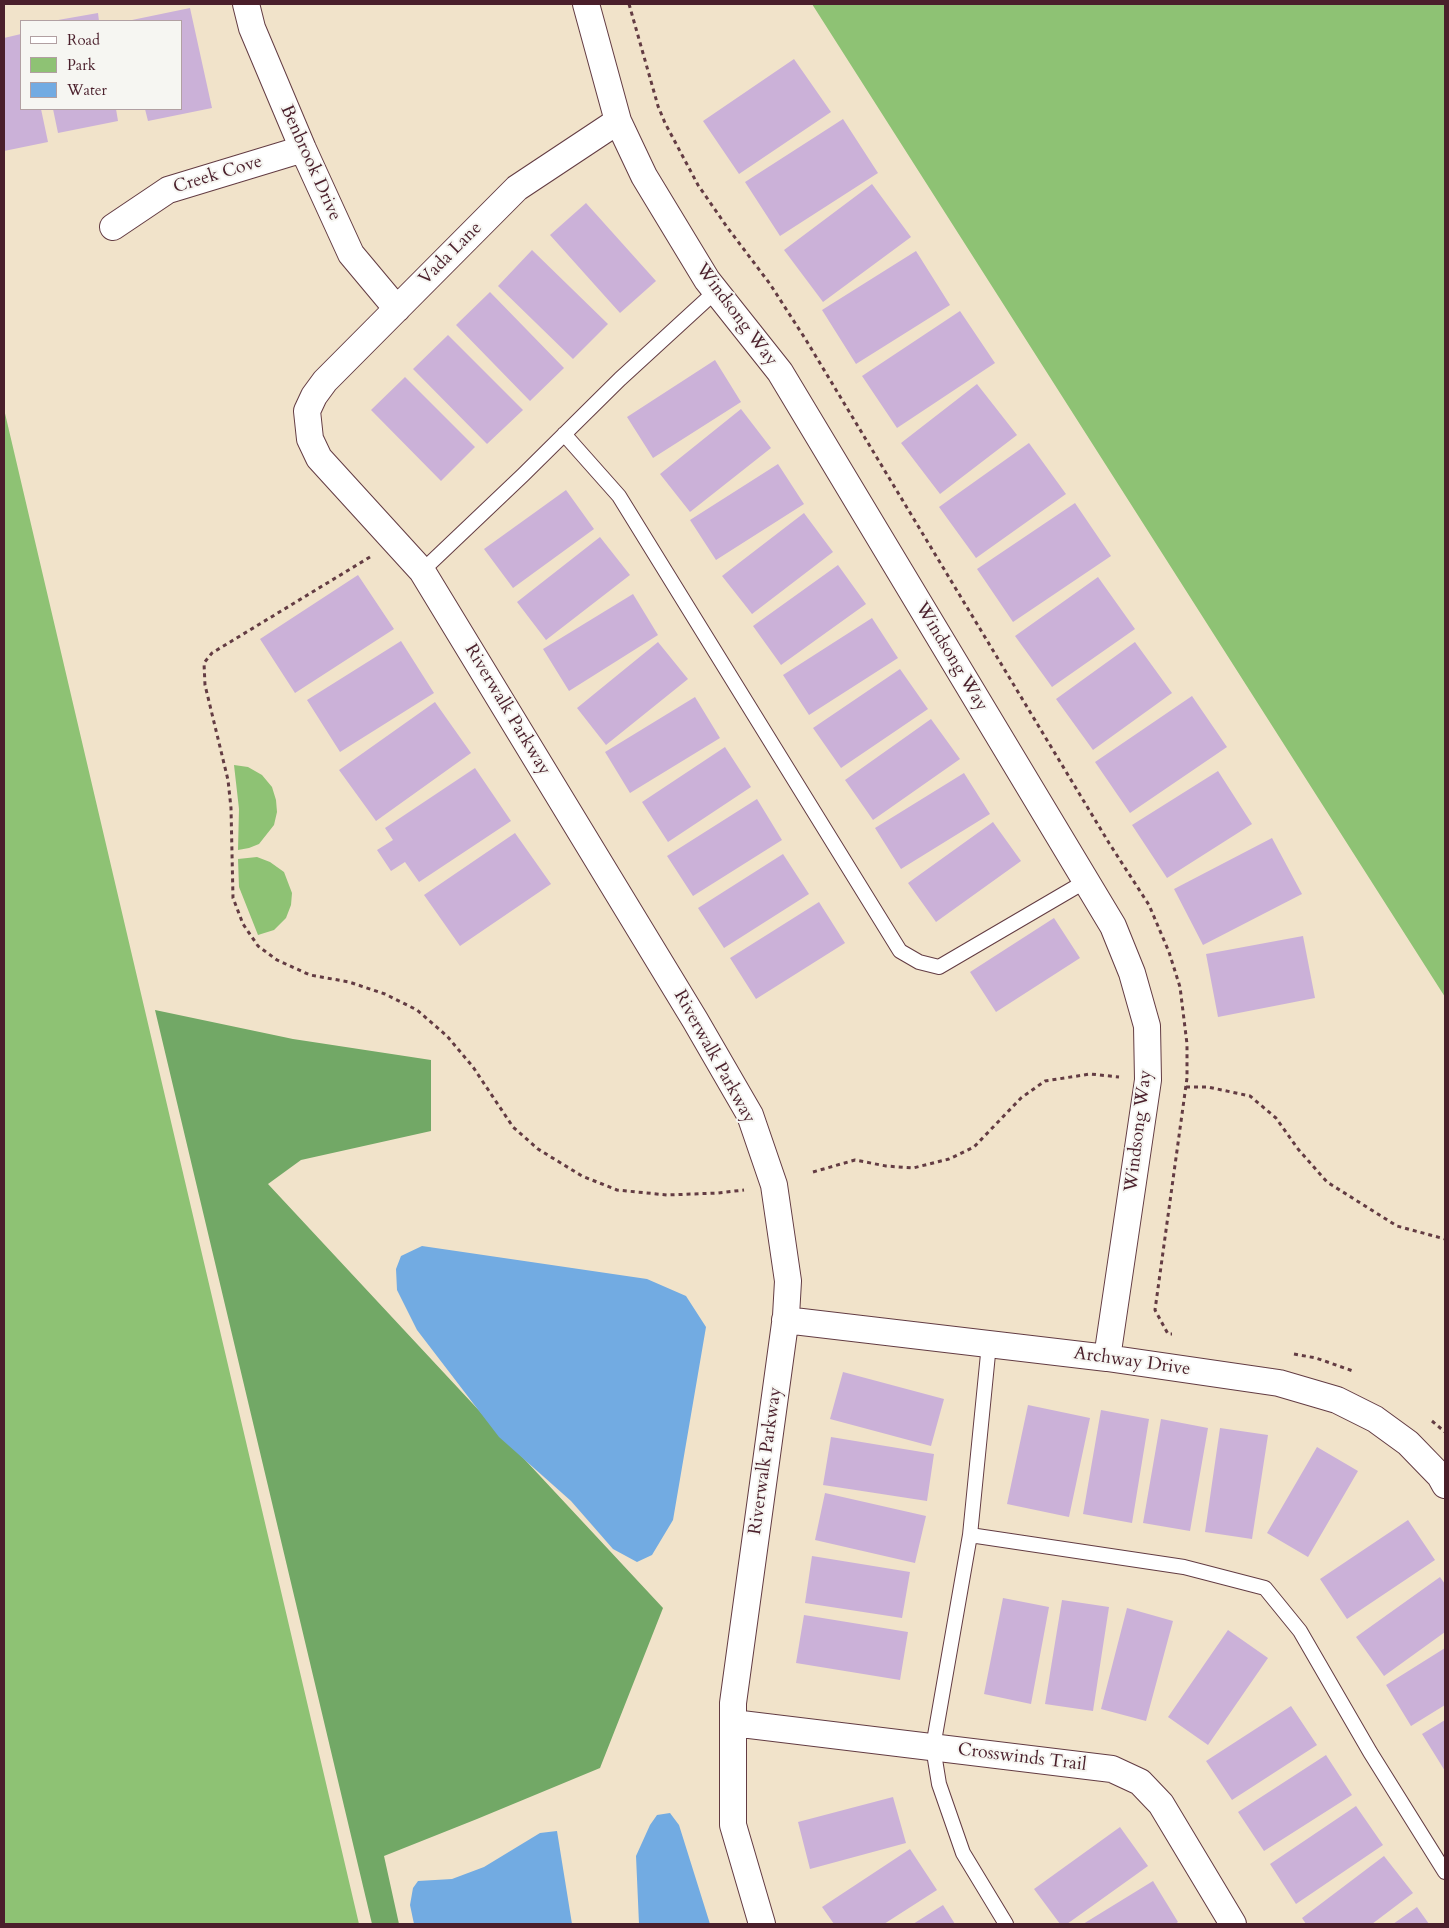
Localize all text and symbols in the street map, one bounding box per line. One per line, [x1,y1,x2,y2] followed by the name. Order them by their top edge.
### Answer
[20,20,182,110] legend
[67,30,100,50] text: Road
[67,55,96,75] text: Park
[67,80,107,100] text: Water
[275,102,345,224] street label: Benbrook Drive
[171,151,265,199] street label: Creek Cove
[415,218,487,290] street label: Vada Lane
[690,259,782,371] street label: Windsong Way
[910,599,992,715] street label: Windsong Way
[459,641,555,779] street label: Riverwalk Parkway
[668,987,760,1127] street label: Riverwalk Parkway
[1121,1069,1157,1193] street label: Windsong Way
[1072,1343,1192,1381] street label: Archway Drive
[745,1386,787,1536] street label: Riverwalk Parkway
[956,1739,1088,1777] street label: Crosswinds Trail

